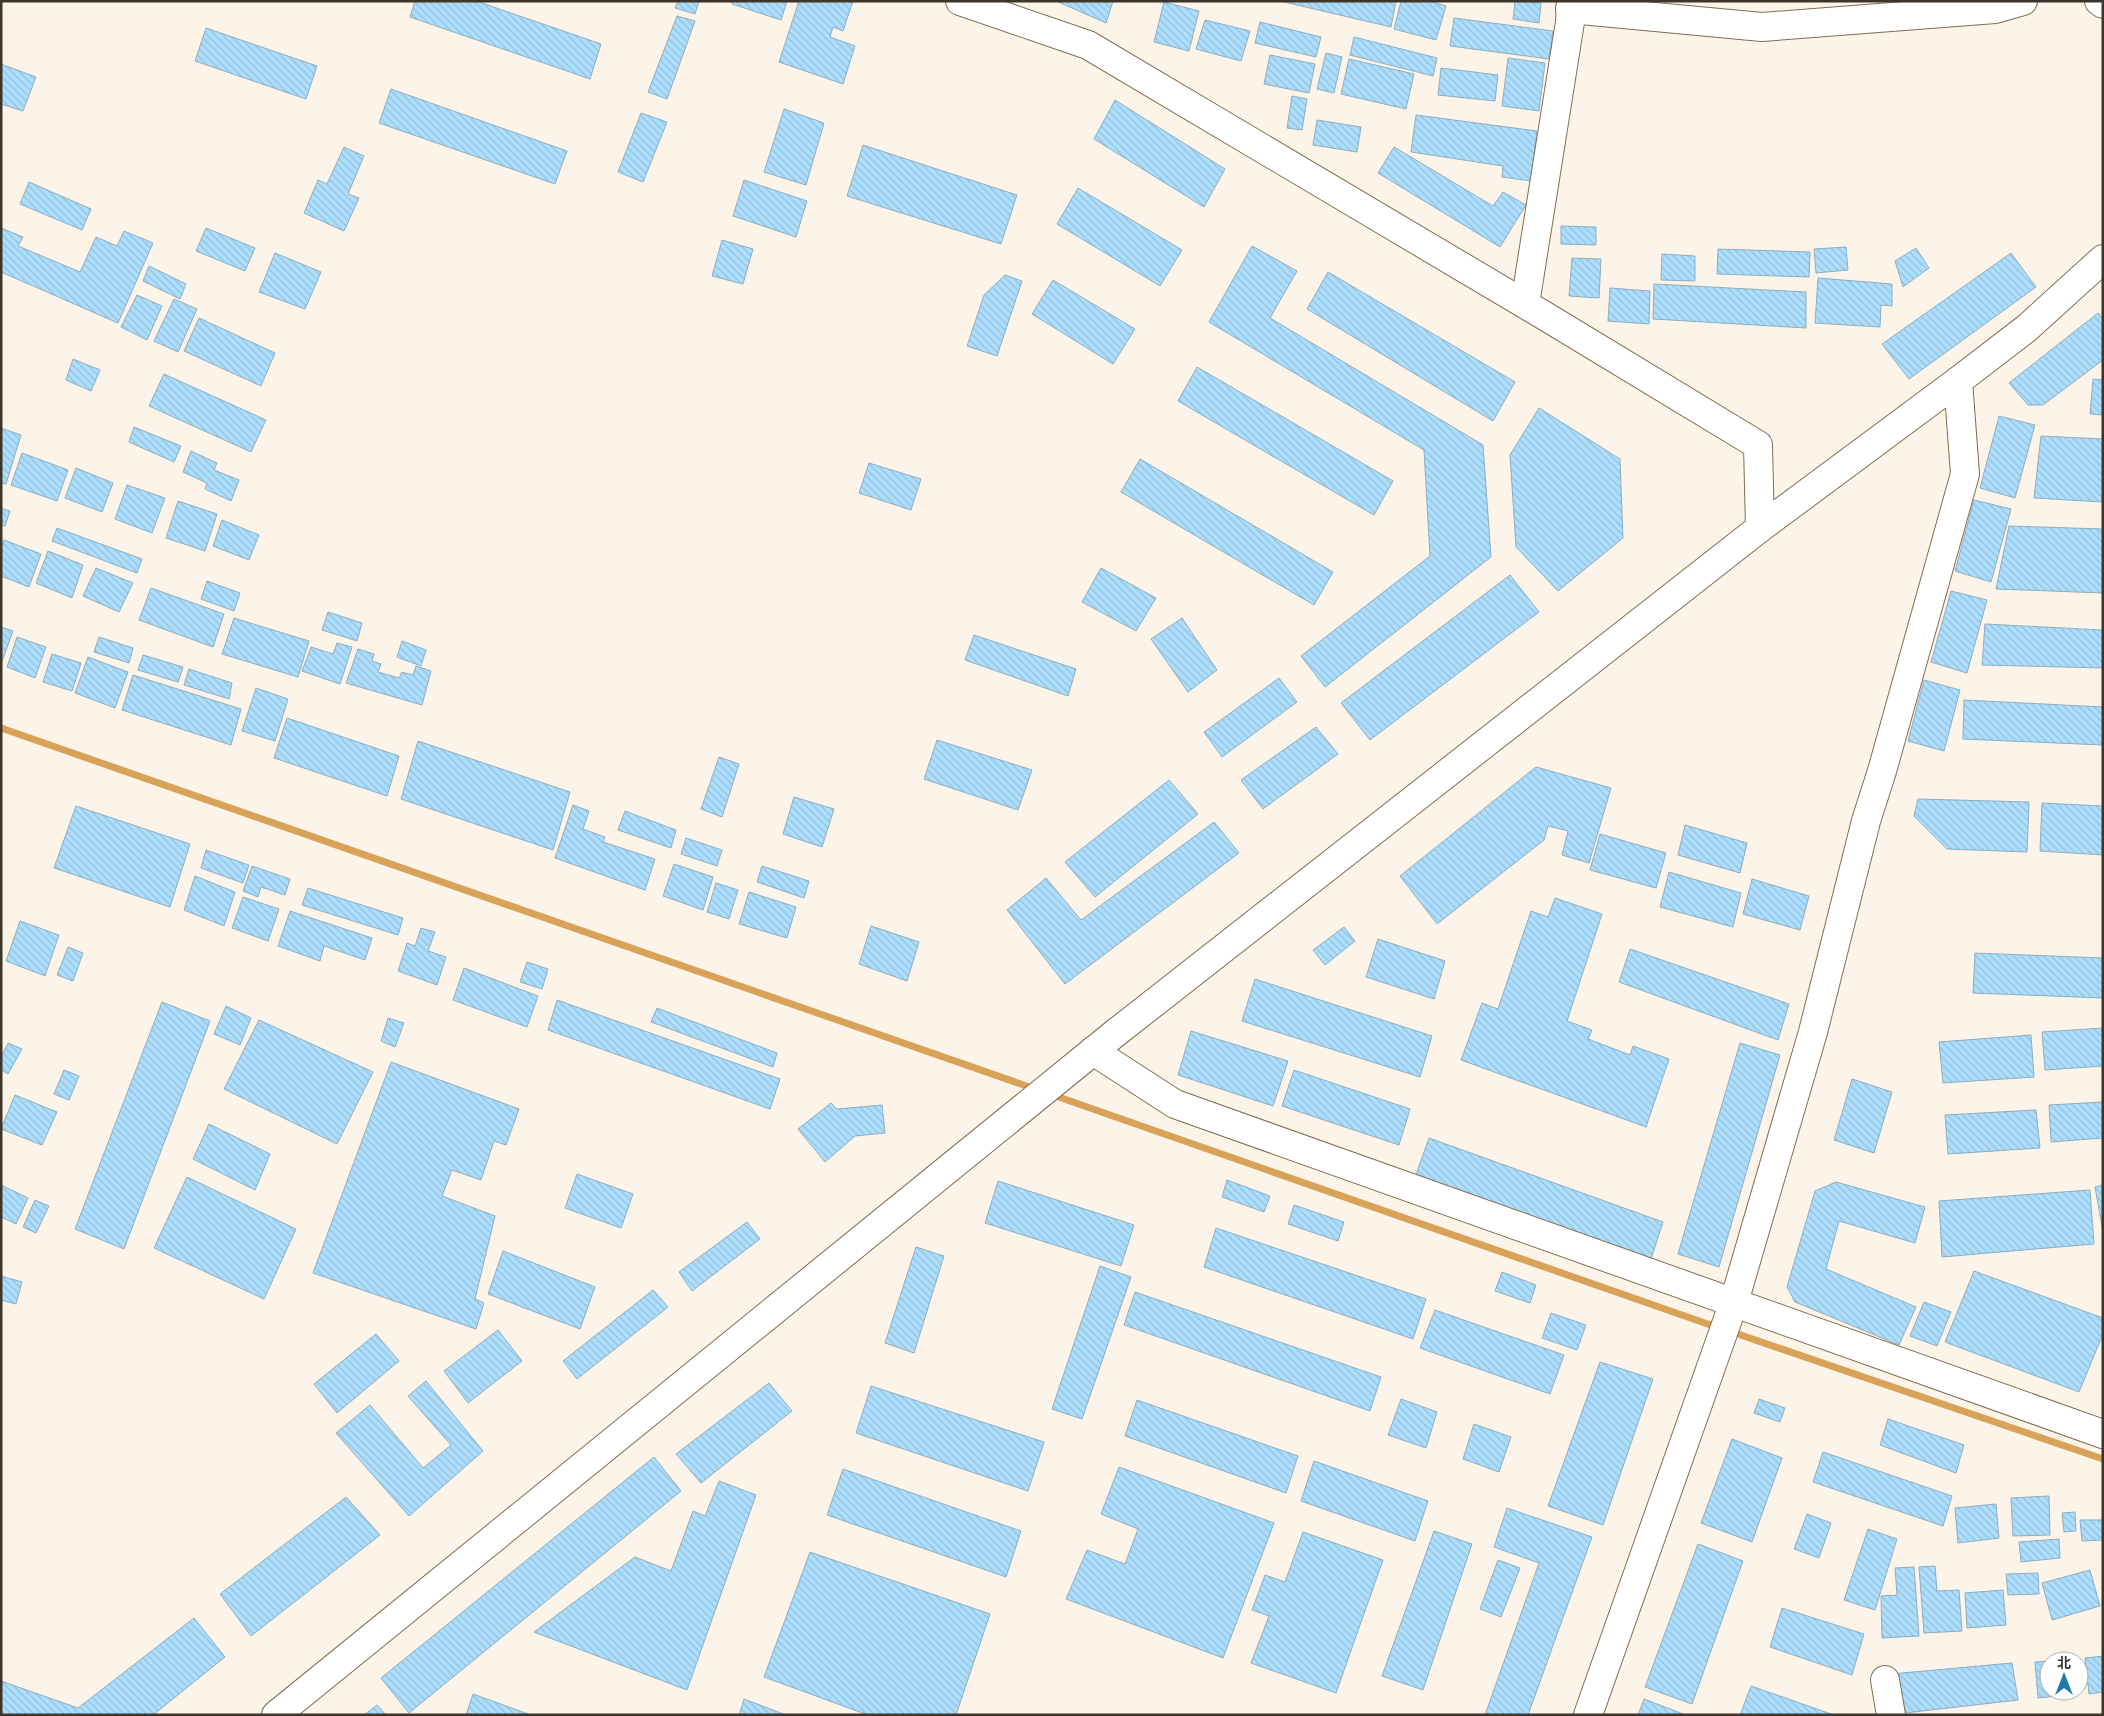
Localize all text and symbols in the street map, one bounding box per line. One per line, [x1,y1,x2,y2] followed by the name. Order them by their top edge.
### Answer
[2039,1651,2089,1701] north arrow
[2057,1654,2071,1672] text: 北

